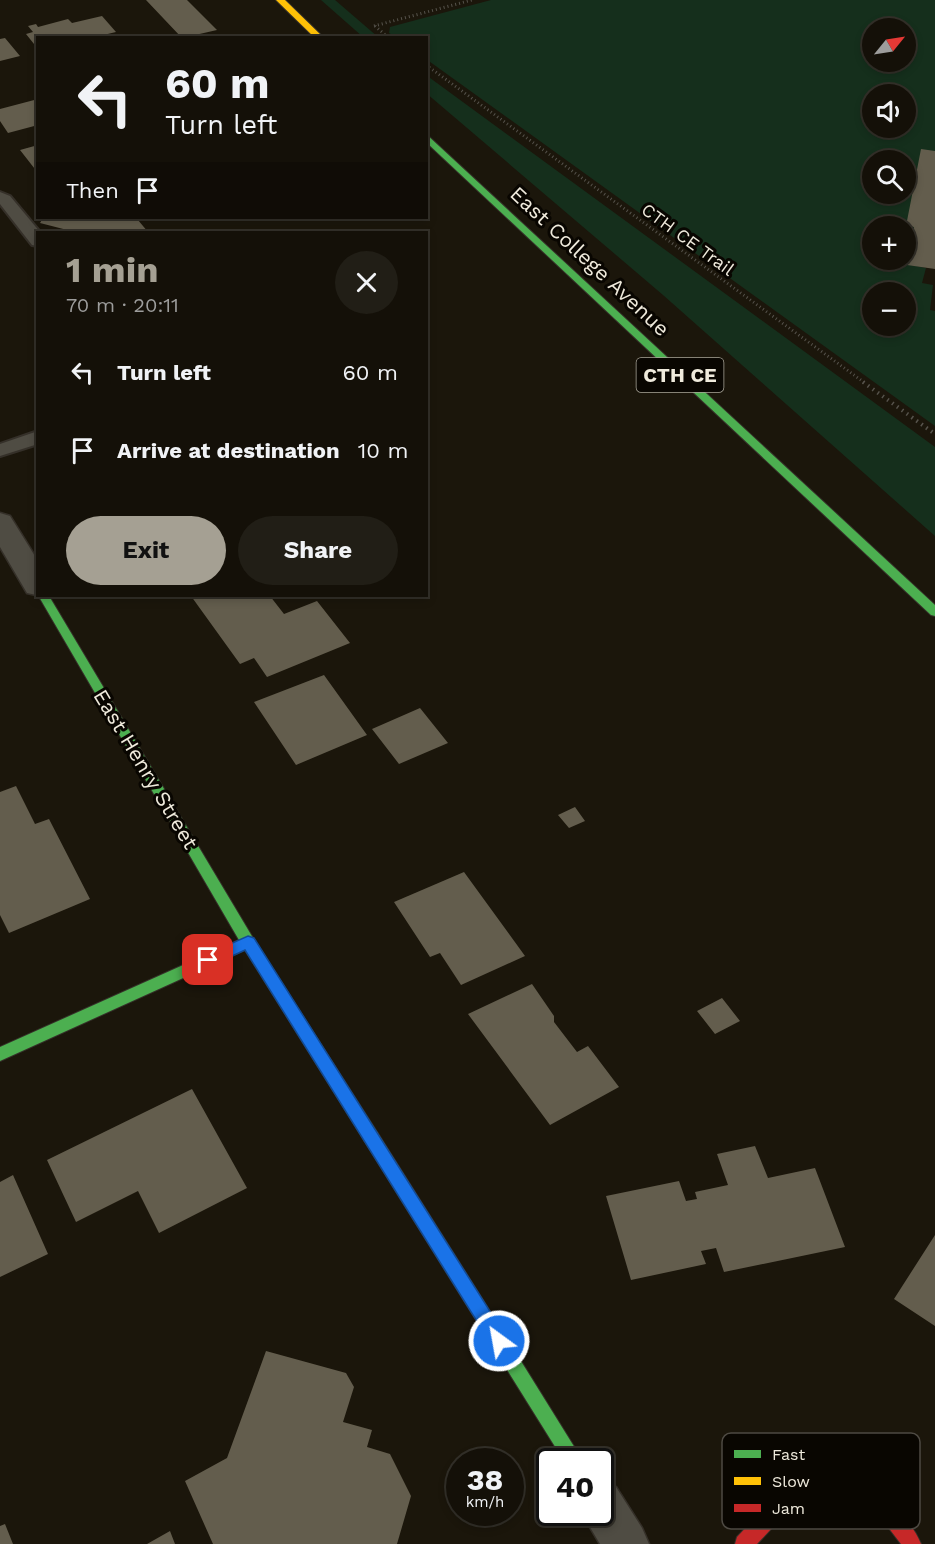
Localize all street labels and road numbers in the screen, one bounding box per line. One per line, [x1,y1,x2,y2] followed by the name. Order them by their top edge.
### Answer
[505,181,675,341] street label: East College Avenue
[638,198,739,280] street label: CTH CE Trail
[636,358,724,392] road number: CTH CE
[88,685,204,854] street label: East Henry Street

